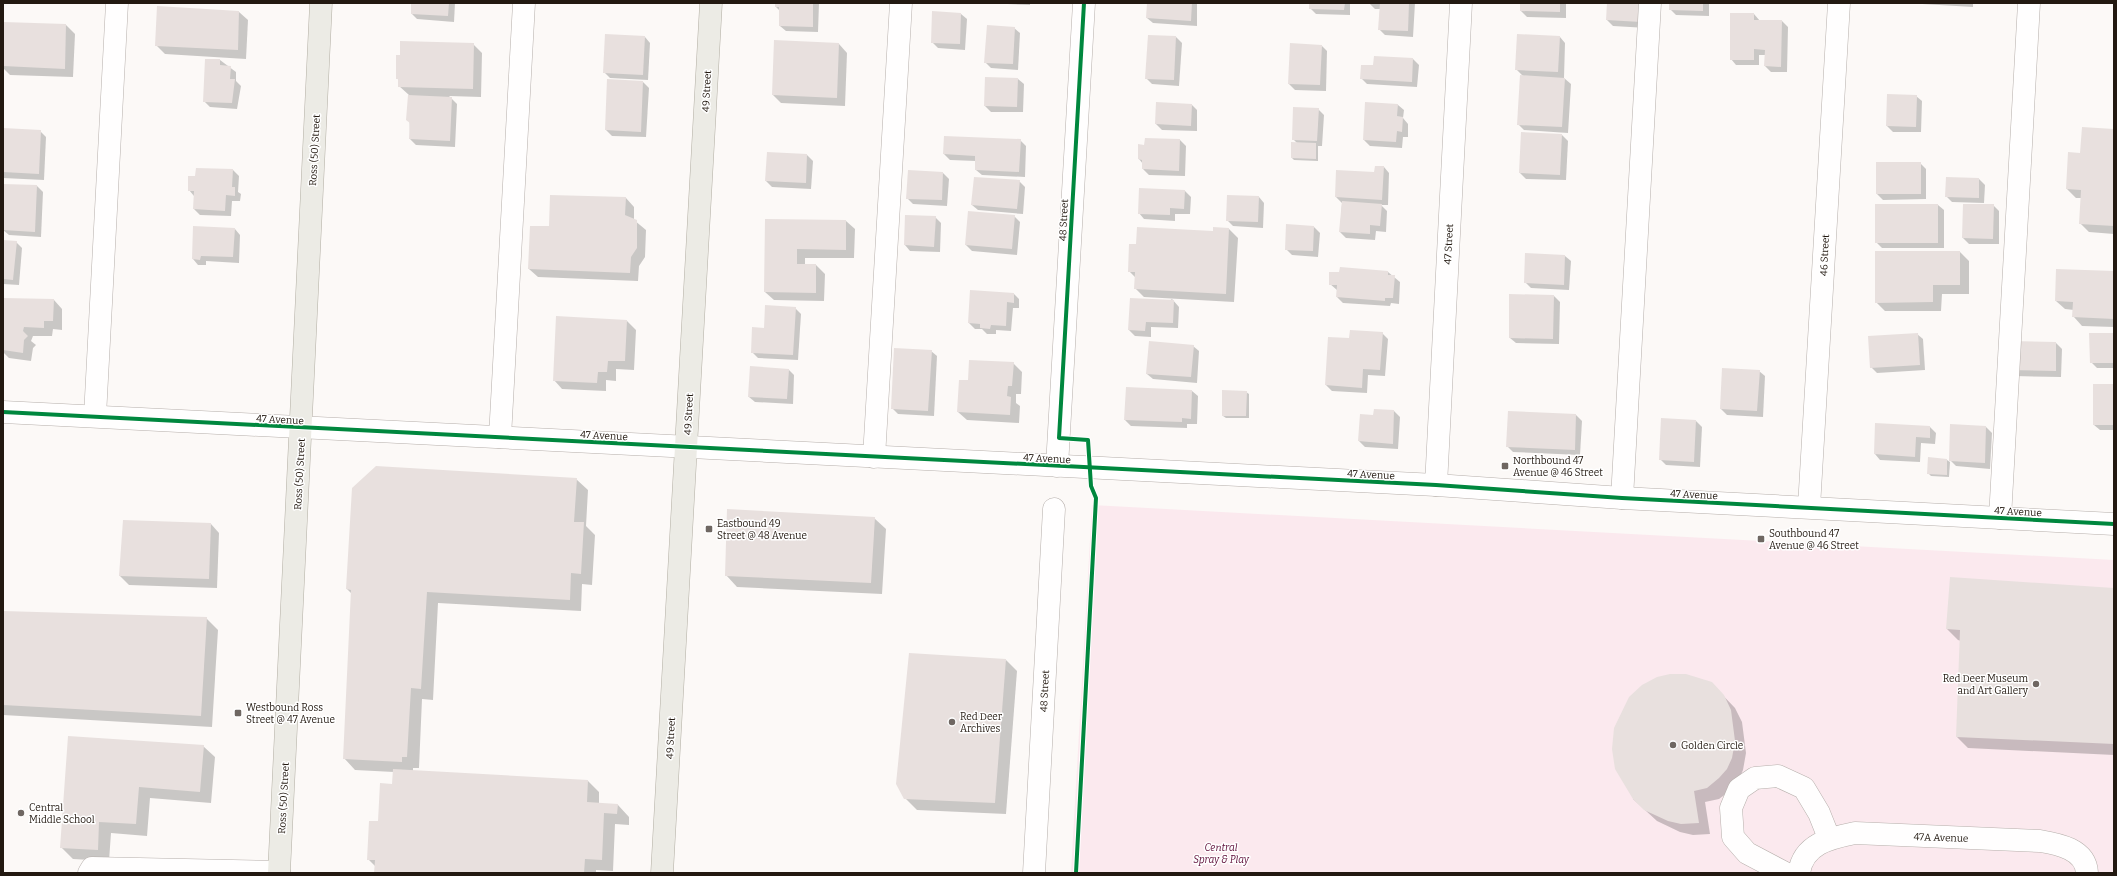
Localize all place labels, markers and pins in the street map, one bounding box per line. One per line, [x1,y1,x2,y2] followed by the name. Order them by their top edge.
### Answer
[1513,455,1603,479] place label: Northbound 47 Avenue @ 46 Street
[1500,461,1510,471] marker: Northbound 47 Avenue @ 46 Street
[717,518,807,542] place label: Eastbound 49 Street @ 48 Avenue
[704,524,714,534] marker: Eastbound 49 Street @ 48 Avenue
[1769,528,1859,552] place label: Southbound 47 Avenue @ 46 Street
[1756,534,1766,544] marker: Southbound 47 Avenue @ 46 Street
[1943,673,2029,697] place label: Red Deer Museum and Art Gallery
[2031,679,2041,689] marker: Red Deer Museum and Art Gallery
[246,702,335,726] place label: Westbound Ross Street @ 47 Avenue
[233,708,243,718] marker: Westbound Ross Street @ 47 Avenue
[960,711,1003,735] place label: Red Deer Archives
[947,717,957,727] marker: Red Deer Archives
[1668,740,1678,750] marker: Golden Circle
[1681,740,1743,752] place label: Golden Circle
[29,802,95,826] place label: Central Middle School
[16,808,26,818] marker: Central Middle School

